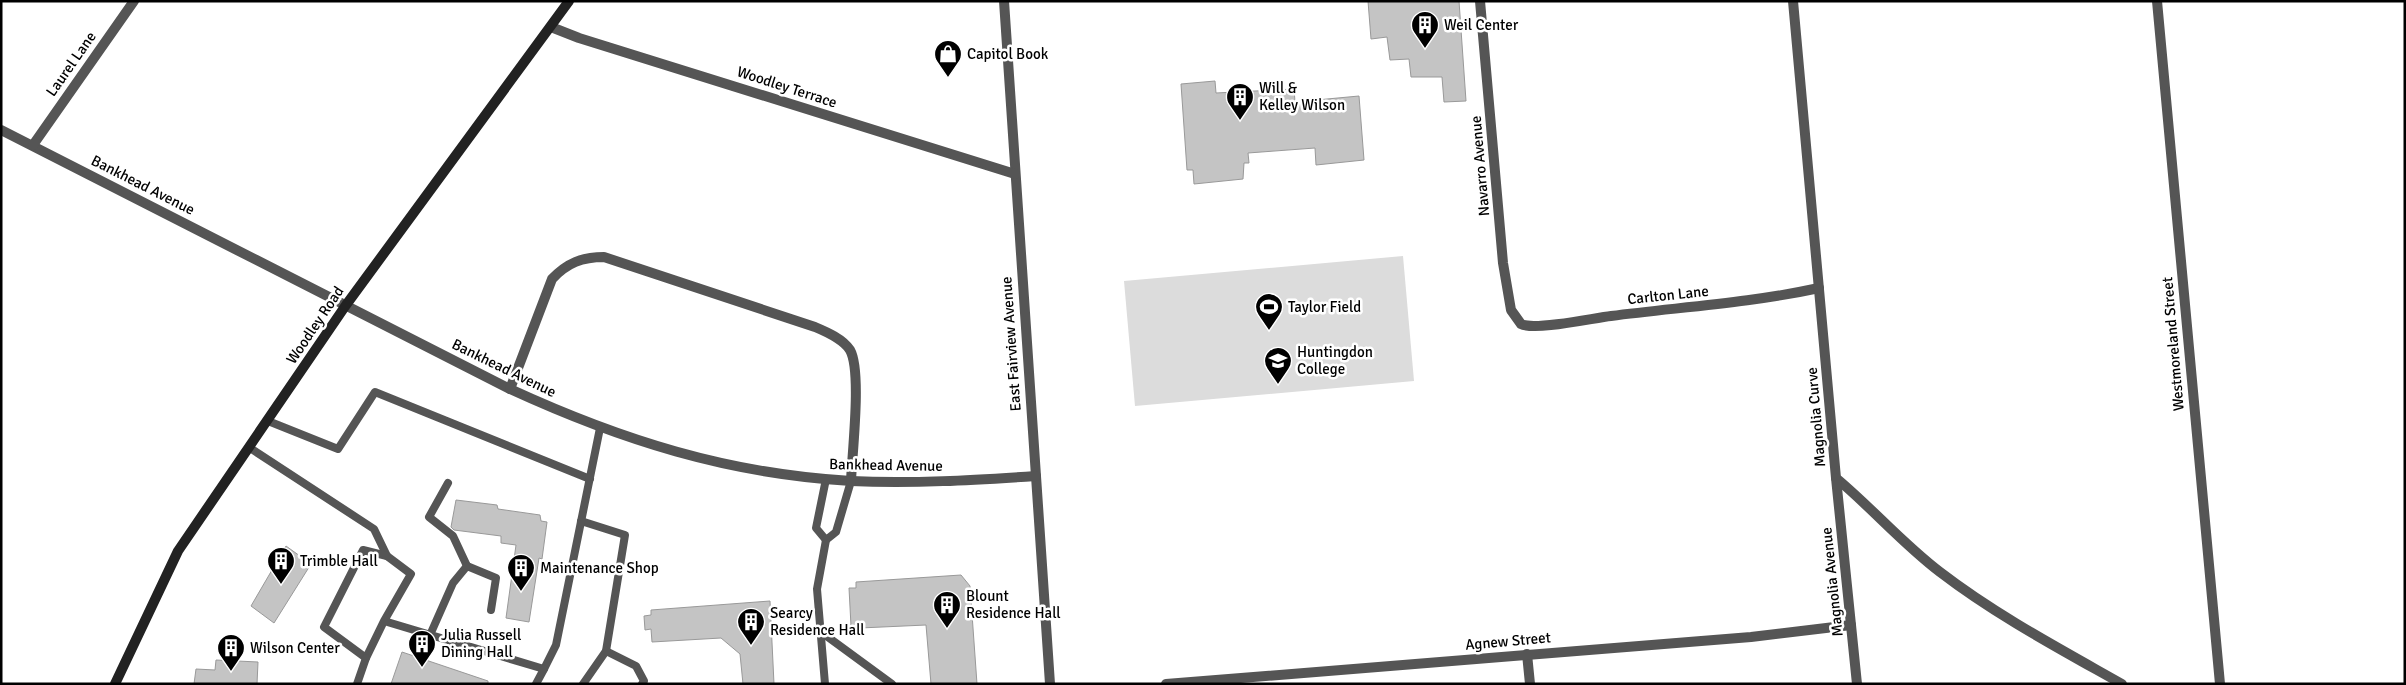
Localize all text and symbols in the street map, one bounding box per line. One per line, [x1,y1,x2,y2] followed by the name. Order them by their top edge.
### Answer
[1410,10,1440,49] building icon: Weil Center
[1444,16,1519,34] place label: Weil Center
[42,28,100,100] street label: Laurel Lane
[933,39,963,78] shop icon: Capitol Book
[967,45,1049,63] place label: Capitol Book
[735,62,839,112] street label: Woodley Terrace
[1259,79,1345,114] place label: Will & Kelley Wilson
[1225,82,1255,121] building icon: Will & Kelley Wilson
[1467,115,1493,217] street label: Navarro Avenue
[88,151,198,219] street label: Bankhead Avenue
[997,276,1025,412] street label: East Fairview Avenue
[2158,276,2188,412] street label: Westmoreland Street
[1626,282,1710,308] street label: Carlton Lane
[282,283,348,367] street label: Woodley Road
[1254,292,1284,331] sports icon: Taylor Field
[1288,298,1361,316] place label: Taylor Field
[449,335,559,401] street label: Bankhead Avenue
[1297,343,1373,378] place label: Huntingdon College
[1263,346,1293,385] school or university icon: Huntingdon College
[1803,366,1829,468] street label: Magnolia Curve
[829,455,943,475] street label: Bankhead Avenue
[1817,526,1847,638] street label: Magnolia Avenue
[266,546,296,585] building icon: Trimble Hall
[300,552,378,570] place label: Trimble Hall
[506,553,536,592] building icon: Maintenance Shop
[540,559,659,577] place label: Maintenance Shop
[966,587,1061,622] place label: Blount Residence Hall
[932,590,962,629] building icon: Blount Residence Hall
[770,604,865,639] place label: Searcy Residence Hall
[736,607,766,646] building icon: Searcy Residence Hall
[441,626,521,661] place label: Julia Russell Dining Hall
[1465,628,1551,654] street label: Agnew Street
[407,629,437,668] building icon: Julia Russell Dining Hall
[216,633,246,672] building icon: Wilson Center
[250,639,340,657] place label: Wilson Center

